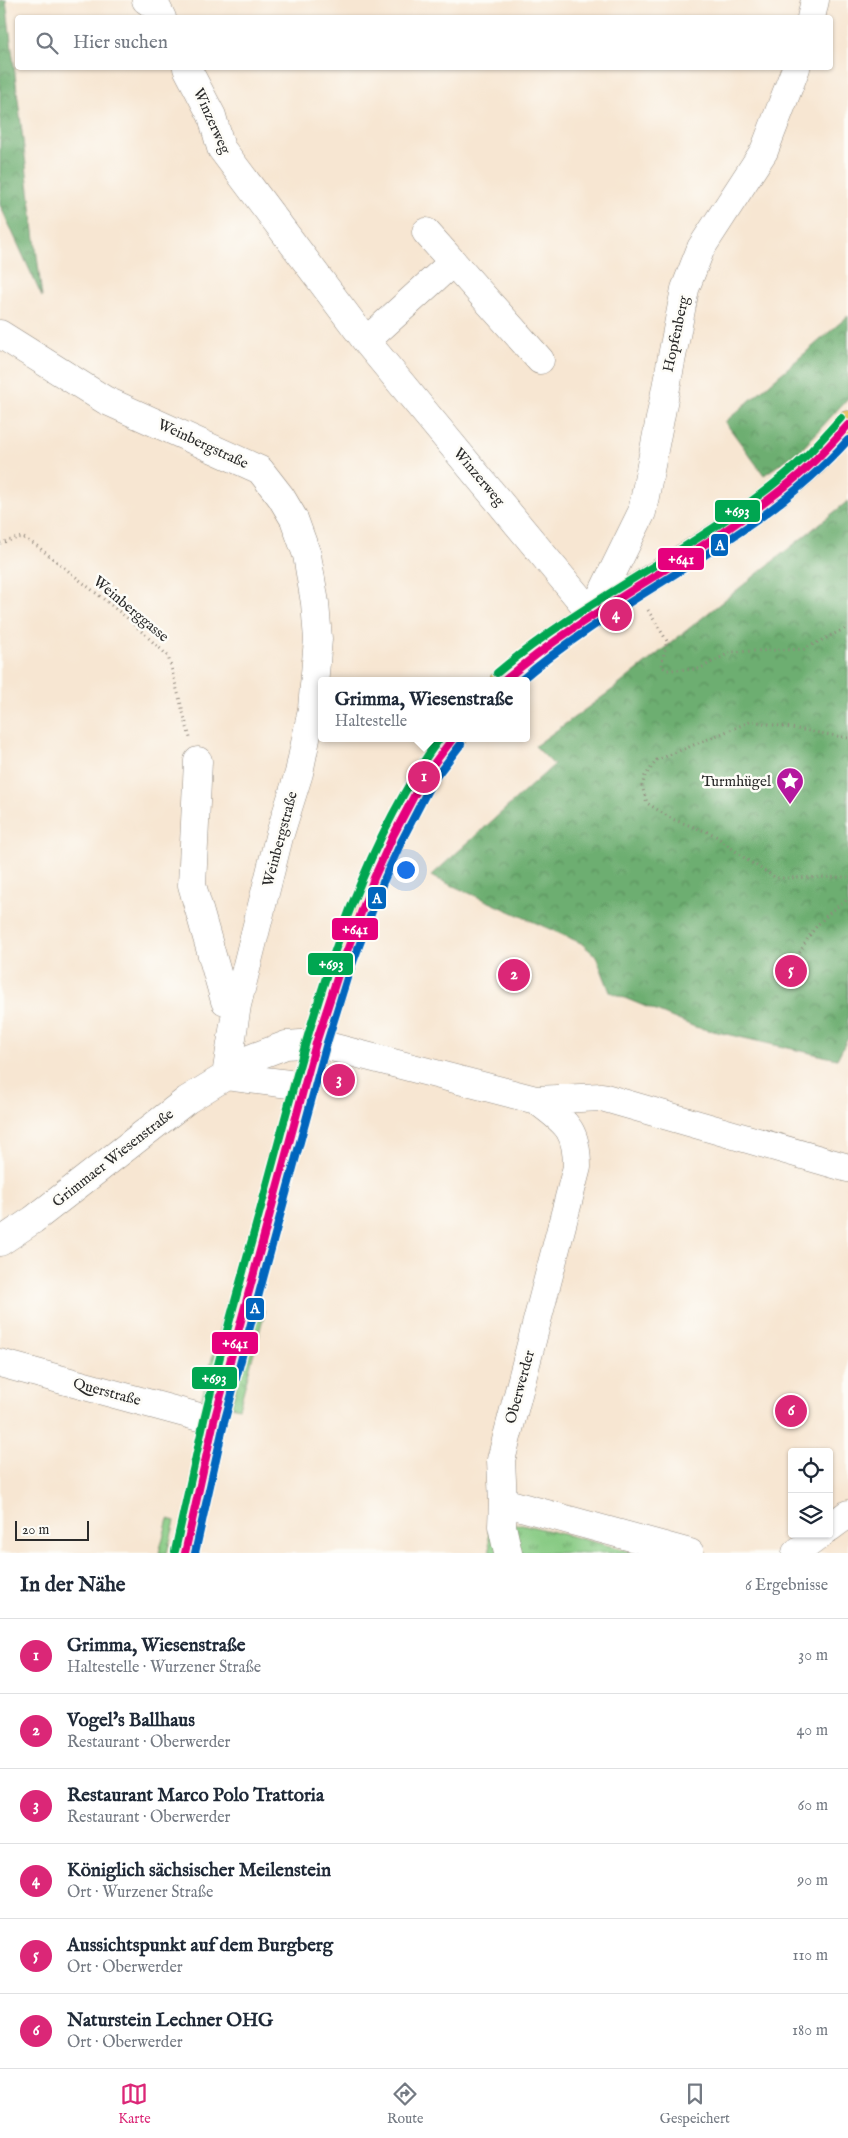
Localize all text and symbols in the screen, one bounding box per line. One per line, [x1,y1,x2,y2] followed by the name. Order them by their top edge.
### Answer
[15,15,833,70] search box
[33,29,61,57] icon: search
[73,31,168,55] text: Hier suchen
[189,85,235,158] street label: Winzerweg
[659,293,694,374] street label: Hopfenberg
[155,415,252,473] street label: Weinbergstraße
[449,444,509,511] street label: Winzerweg
[714,499,761,523] line badge: +693
[724,503,750,521] text: +693
[710,533,729,557] line badge: A
[714,537,726,555] text: A
[657,547,705,571] line badge: +641
[668,551,694,569] text: +641
[89,572,173,646] street label: Weinberggasse
[600,596,632,634] pin: 4
[318,677,530,742] popup
[335,688,513,712] text: Grimma, Wiesenstraße
[335,712,407,732] text: Haltestelle
[408,758,440,796] pin: 1
[775,766,805,805] place icon: Turmhügel
[702,772,772,791] place label: Turmhügel
[258,789,302,889] street label: Weinbergstraße
[393,857,419,883] your location
[367,886,387,910] line badge: A
[371,890,383,908] text: A
[331,917,379,941] line badge: +641
[342,921,368,939] text: +641
[307,952,354,976] line badge: +693
[775,952,807,990] pin: 5
[318,956,344,974] text: +693
[498,956,530,994] pin: 2
[323,1061,355,1099] pin: 3
[48,1105,178,1211] street label: Grimmaer Wiesenstraße
[245,1297,265,1321] line badge: A
[249,1300,261,1318] text: A
[211,1331,259,1355] line badge: +641
[222,1335,248,1353] text: +641
[501,1348,539,1426] street label: Oberwerder
[191,1366,238,1390] line badge: +693
[201,1370,227,1388] text: +693
[71,1374,143,1410] street label: Querstraße
[775,1392,807,1430] pin: 6
[788,1448,833,1538] map controls
[788,1448,833,1493] button: locate
[788,1493,833,1538] button: layers
[15,1518,89,1541] scale bar
[22,1521,49,1539] text: 20 m
[20,1572,126,1599] text: In der Nähe
[745,1576,828,1596] text: 6 Ergebnisse
[67,1634,246,1658] text: Grimma, Wiesenstraße
[33,1646,39,1666] text: 1
[798,1646,828,1666] text: 30 m
[67,1658,261,1678] text: Haltestelle · Wurzener Straße
[67,1709,195,1733] text: Vogel's Ballhaus
[32,1721,40,1741] text: 2
[796,1721,828,1741] text: 40 m
[67,1733,231,1753] text: Restaurant · Oberwerder
[67,1784,324,1808] text: Restaurant Marco Polo Trattoria
[33,1796,39,1816] text: 3
[798,1796,828,1816] text: 60 m
[67,1808,231,1828] text: Restaurant · Oberwerder
[67,1859,331,1883] text: Königlich sächsischer Meilenstein
[32,1871,40,1891] text: 4
[797,1871,828,1891] text: 90 m
[67,1883,213,1903] text: Ort · Wurzener Straße
[67,1934,333,1958] text: Aussichtspunkt auf dem Burgberg
[33,1946,39,1966] text: 5
[792,1946,828,1966] text: 110 m
[67,1958,183,1978] text: Ort · Oberwerder
[67,2009,273,2033] text: Naturstein Lechner OHG
[33,2021,39,2041] text: 6
[792,2021,828,2041] text: 180 m
[67,2033,183,2053] text: Ort · Oberwerder
[118,2080,151,2128] tab: Karte
[387,2080,424,2128] tab: Route
[660,2080,730,2128] tab: Gespeichert

